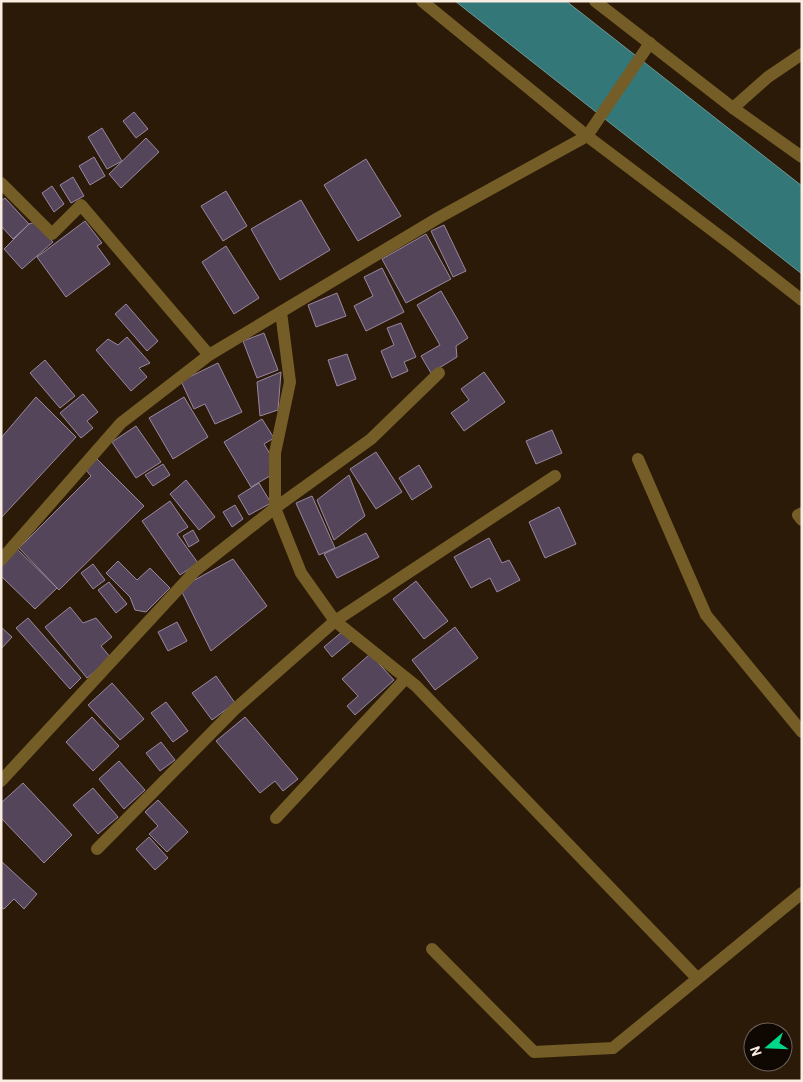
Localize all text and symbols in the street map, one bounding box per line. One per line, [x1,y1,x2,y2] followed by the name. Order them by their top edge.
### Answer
[743,1022,793,1072] north arrow
[746,1044,765,1059] text: N

